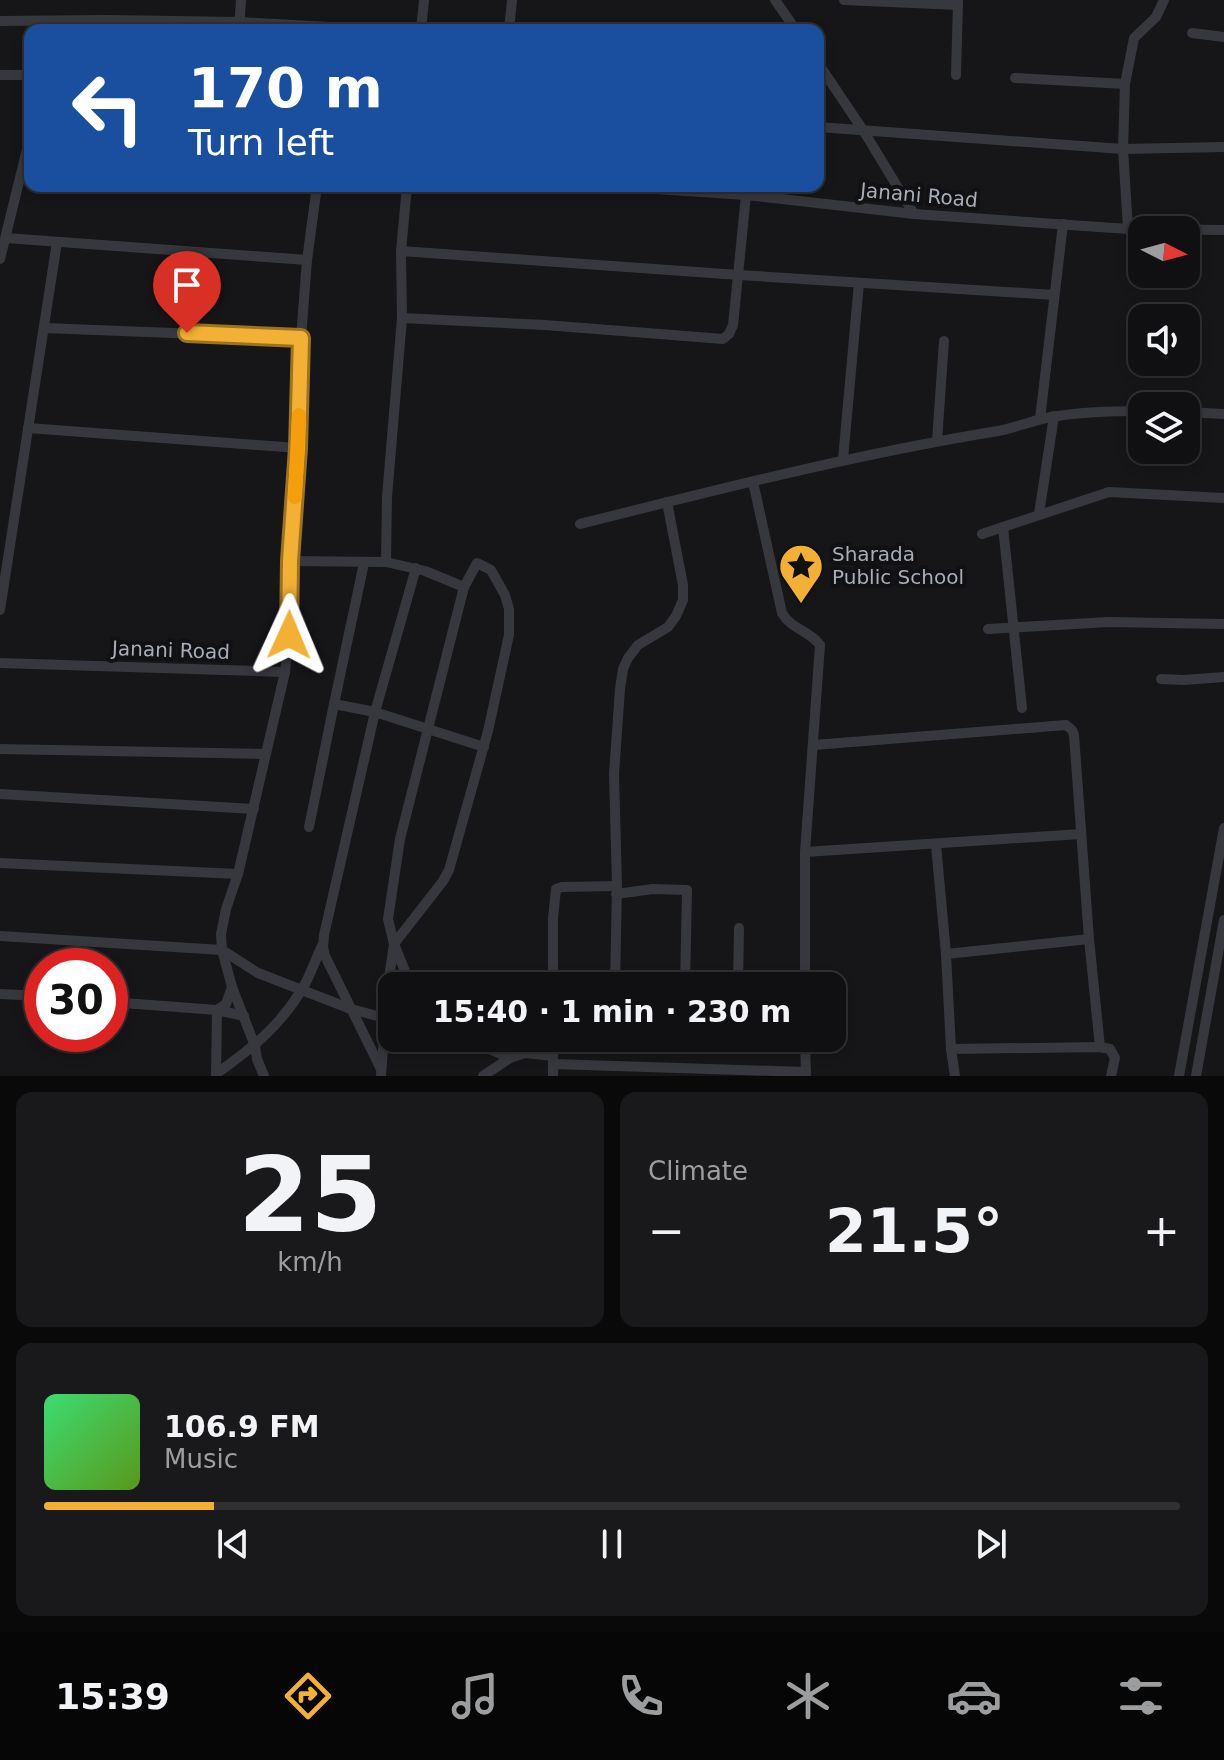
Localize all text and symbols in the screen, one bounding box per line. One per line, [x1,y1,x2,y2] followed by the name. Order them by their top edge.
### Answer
[188,55,383,120] text: 170 m
[56,56,160,160] icon: left
[188,122,334,163] text: Turn left
[857,178,979,212] street label: Janani Road
[1128,216,1200,288] north arrow
[1128,216,1200,464] map controls
[153,251,221,333] pin
[165,263,209,307] icon: arrive
[1128,304,1200,376] button: sound
[1128,392,1200,464] button: layers
[777,542,825,605] place icon: Sharada Public School
[832,542,964,589] place label: Sharada Public School
[247,593,331,677] position arrow
[110,636,230,664] street label: Janani Road
[24,948,128,1052] speed limit sign: 30
[433,994,791,1029] text: 15:40 · 1 min · 230 m
[238,1134,382,1256] text: 25
[648,1156,748,1186] text: Climate
[825,1196,1003,1266] text: 21.5°
[648,1205,685,1256] text: −
[1143,1205,1180,1256] text: +
[277,1247,343,1277] text: km/h
[164,1409,320,1444] text: 106.9 FM
[164,1444,238,1474] text: Music
[211,1522,255,1566] icon: previous
[590,1522,634,1566] icon: pause
[969,1522,1013,1566] icon: next
[280,1668,336,1724] icon: directions
[447,1668,503,1724] icon: music
[613,1668,669,1724] icon: phone
[780,1668,836,1724] icon: climate
[946,1668,1002,1724] icon: car
[1113,1668,1169,1724] icon: filters
[55,1676,170,1717] text: 15:39

